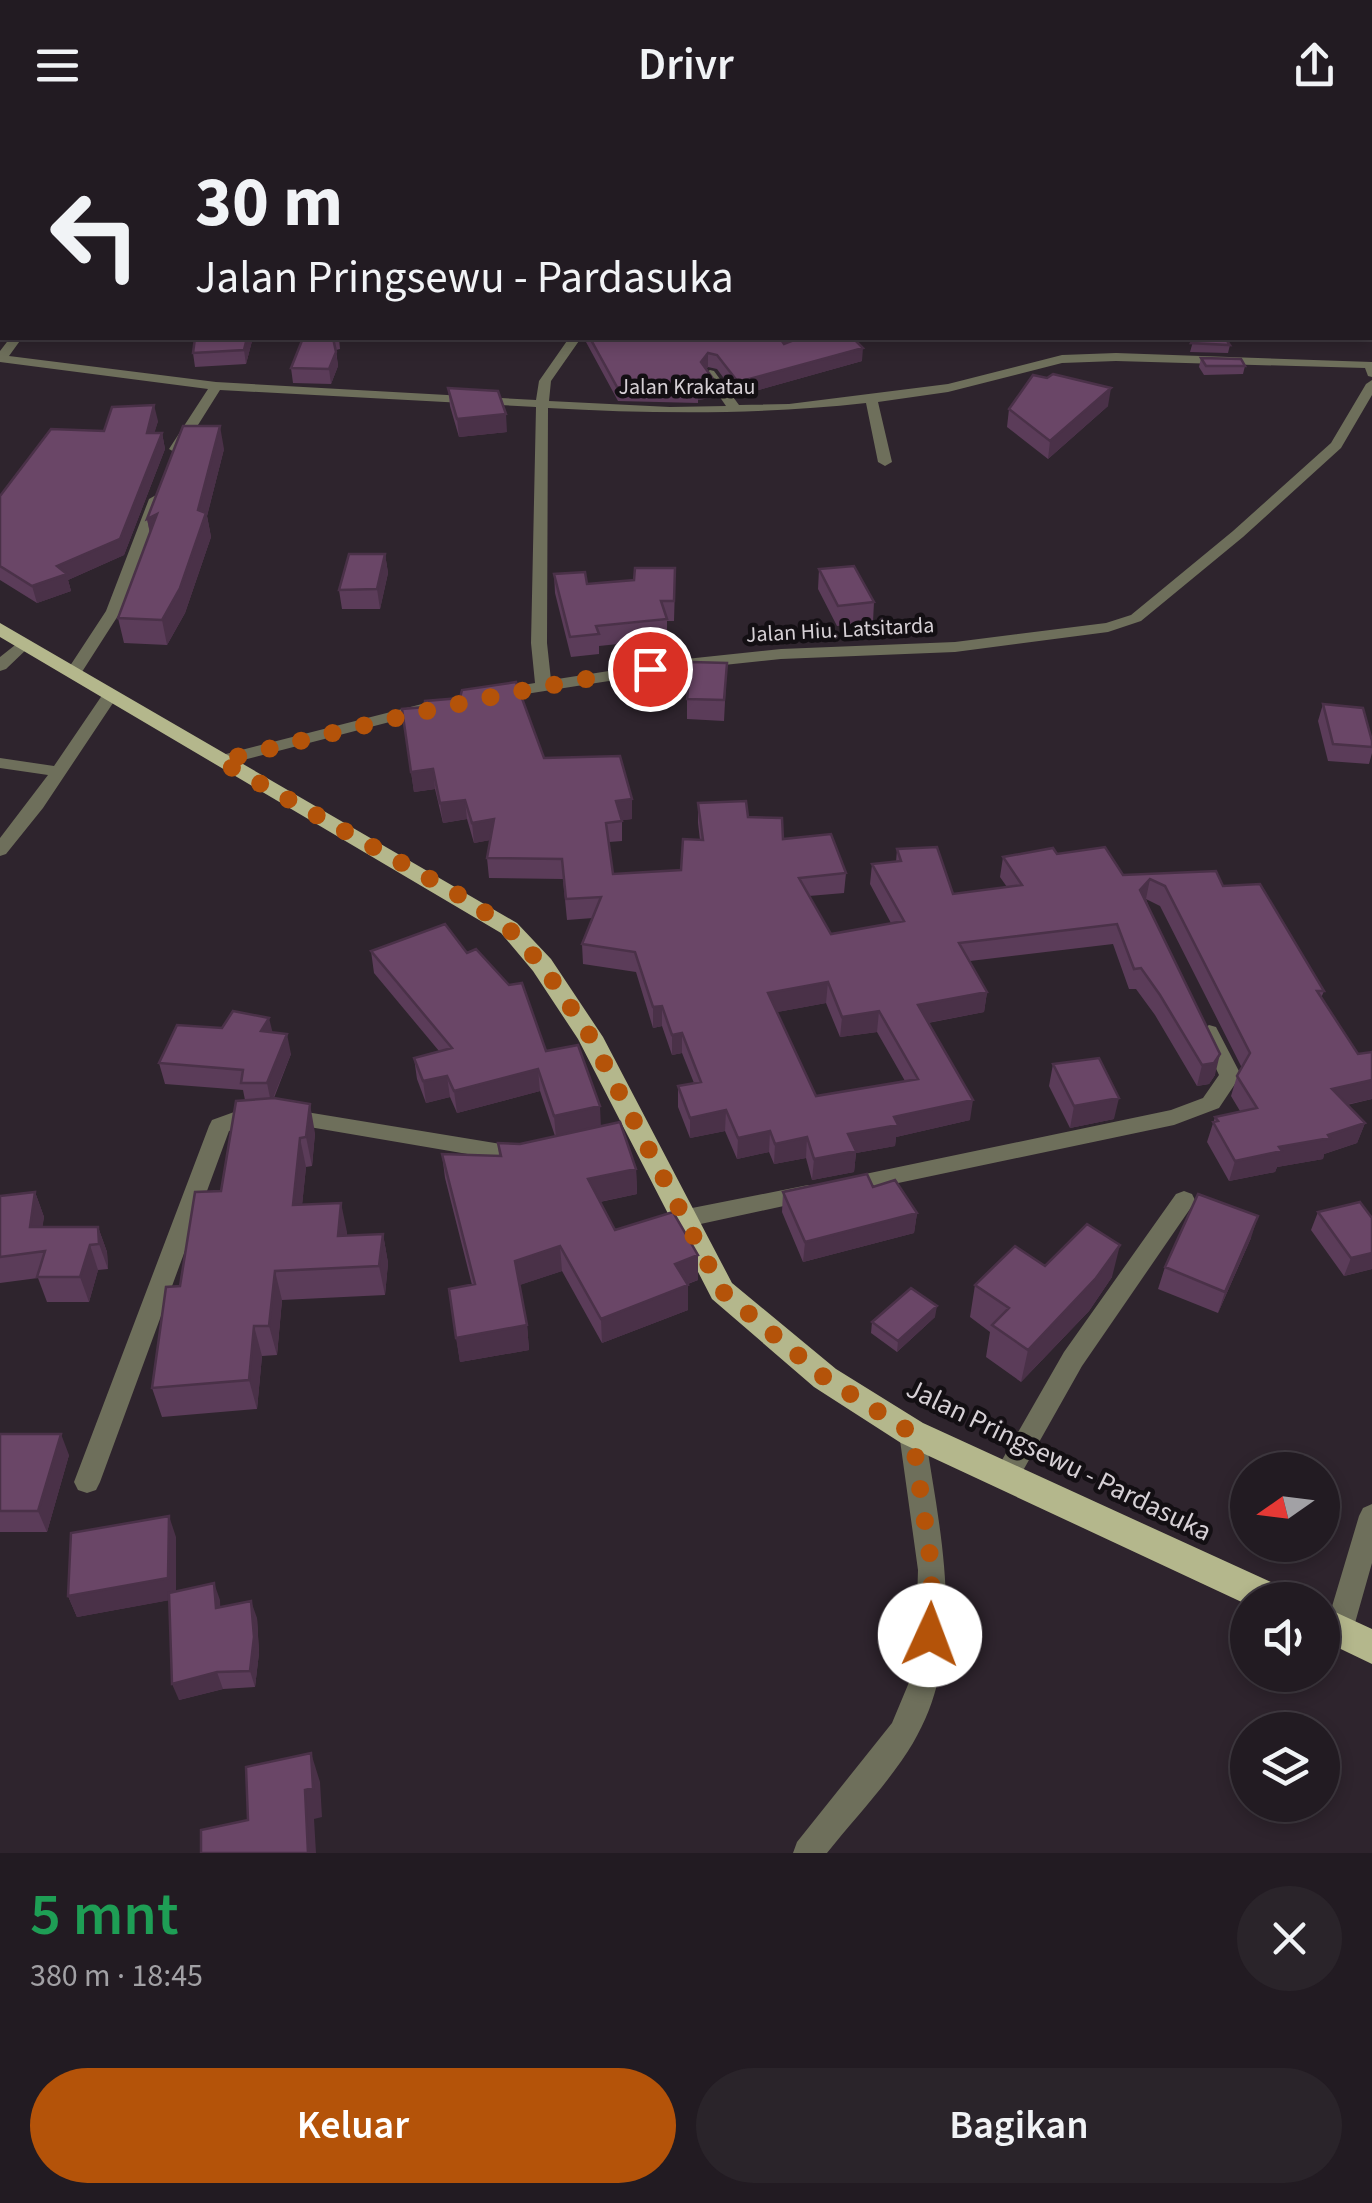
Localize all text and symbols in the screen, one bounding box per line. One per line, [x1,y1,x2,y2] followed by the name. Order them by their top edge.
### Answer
[638,33,734,97] text: Drivr
[30,38,85,93] icon: menu
[1287,38,1342,93] icon: share
[195,153,343,253] text: 30 m
[30,170,160,300] icon: left
[195,246,734,310] text: Jalan Pringsewu - Pardasuka
[618,371,756,403] street label: Jalan Krakatau
[745,609,935,651] street label: Jalan Hiu. Latsitarda
[608,627,693,712] pin
[623,642,678,697] icon: arrive
[900,1369,1218,1551] street label: Jalan Pringsewu - Pardasuka
[1230,1452,1340,1562] north arrow
[1230,1452,1340,1822] map controls
[1230,1582,1340,1692] button: sound
[878,1583,982,1687] position arrow
[1230,1712,1340,1822] button: layers
[30,1873,179,1958] text: 5 mnt
[1237,1886,1342,1991] button: close
[30,1953,203,1999] text: 380 m · 18:45
[30,2068,676,2183] button: Keluar
[696,2068,1342,2183] button: Bagikan

